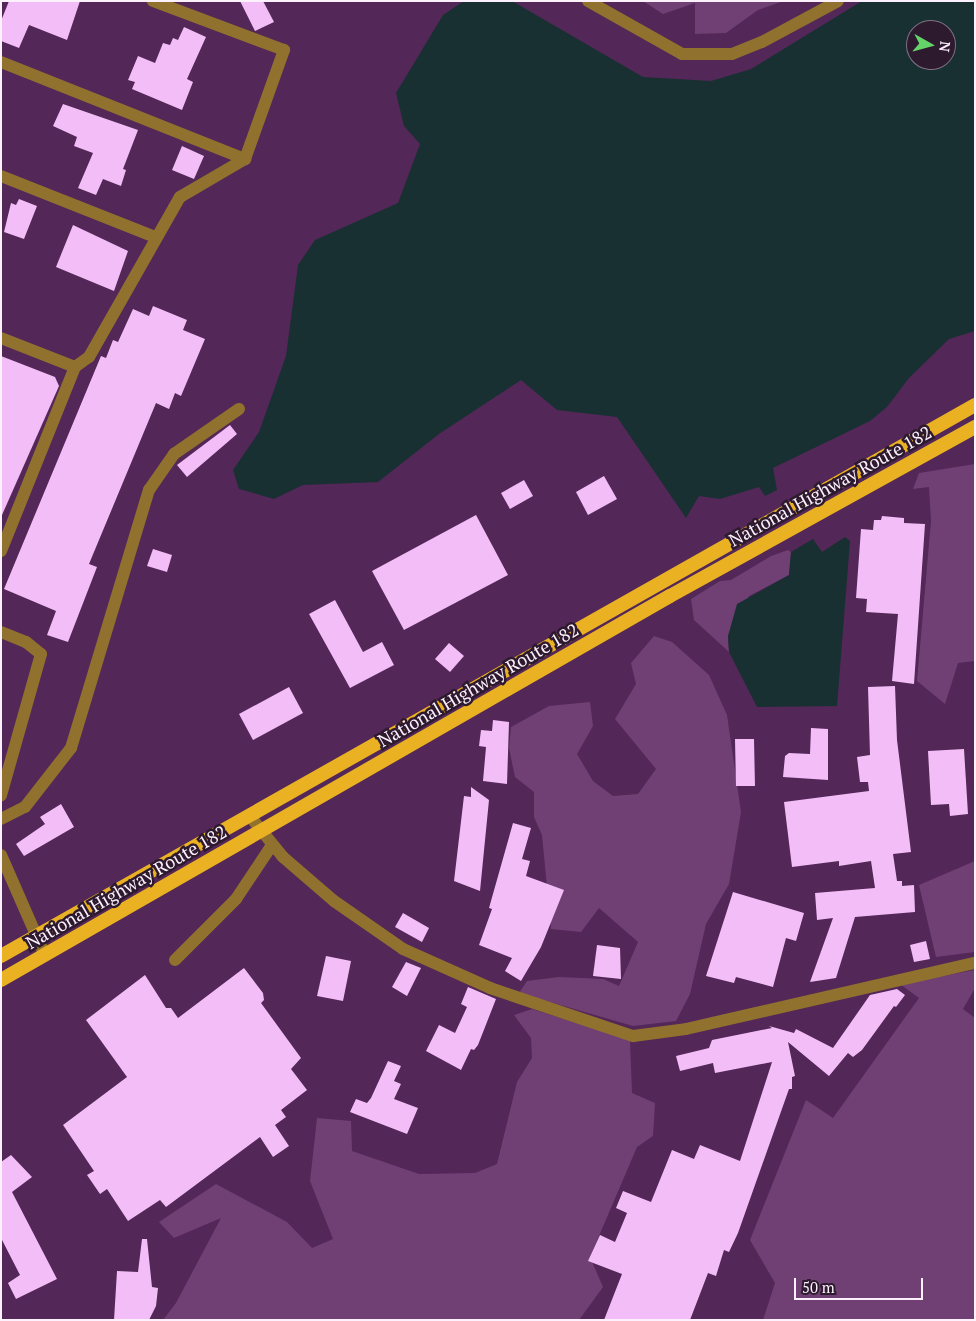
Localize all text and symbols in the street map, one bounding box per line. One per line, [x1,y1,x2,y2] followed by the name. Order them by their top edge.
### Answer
[906,20,956,70] north arrow
[935,40,955,53] text: N
[725,421,935,551] street label: National Highway Route 182
[374,619,582,751] street label: National Highway Route 182
[22,821,230,953] street label: National Highway Route 182
[796,1268,925,1300] scale bar
[802,1277,835,1297] text: 50 m

